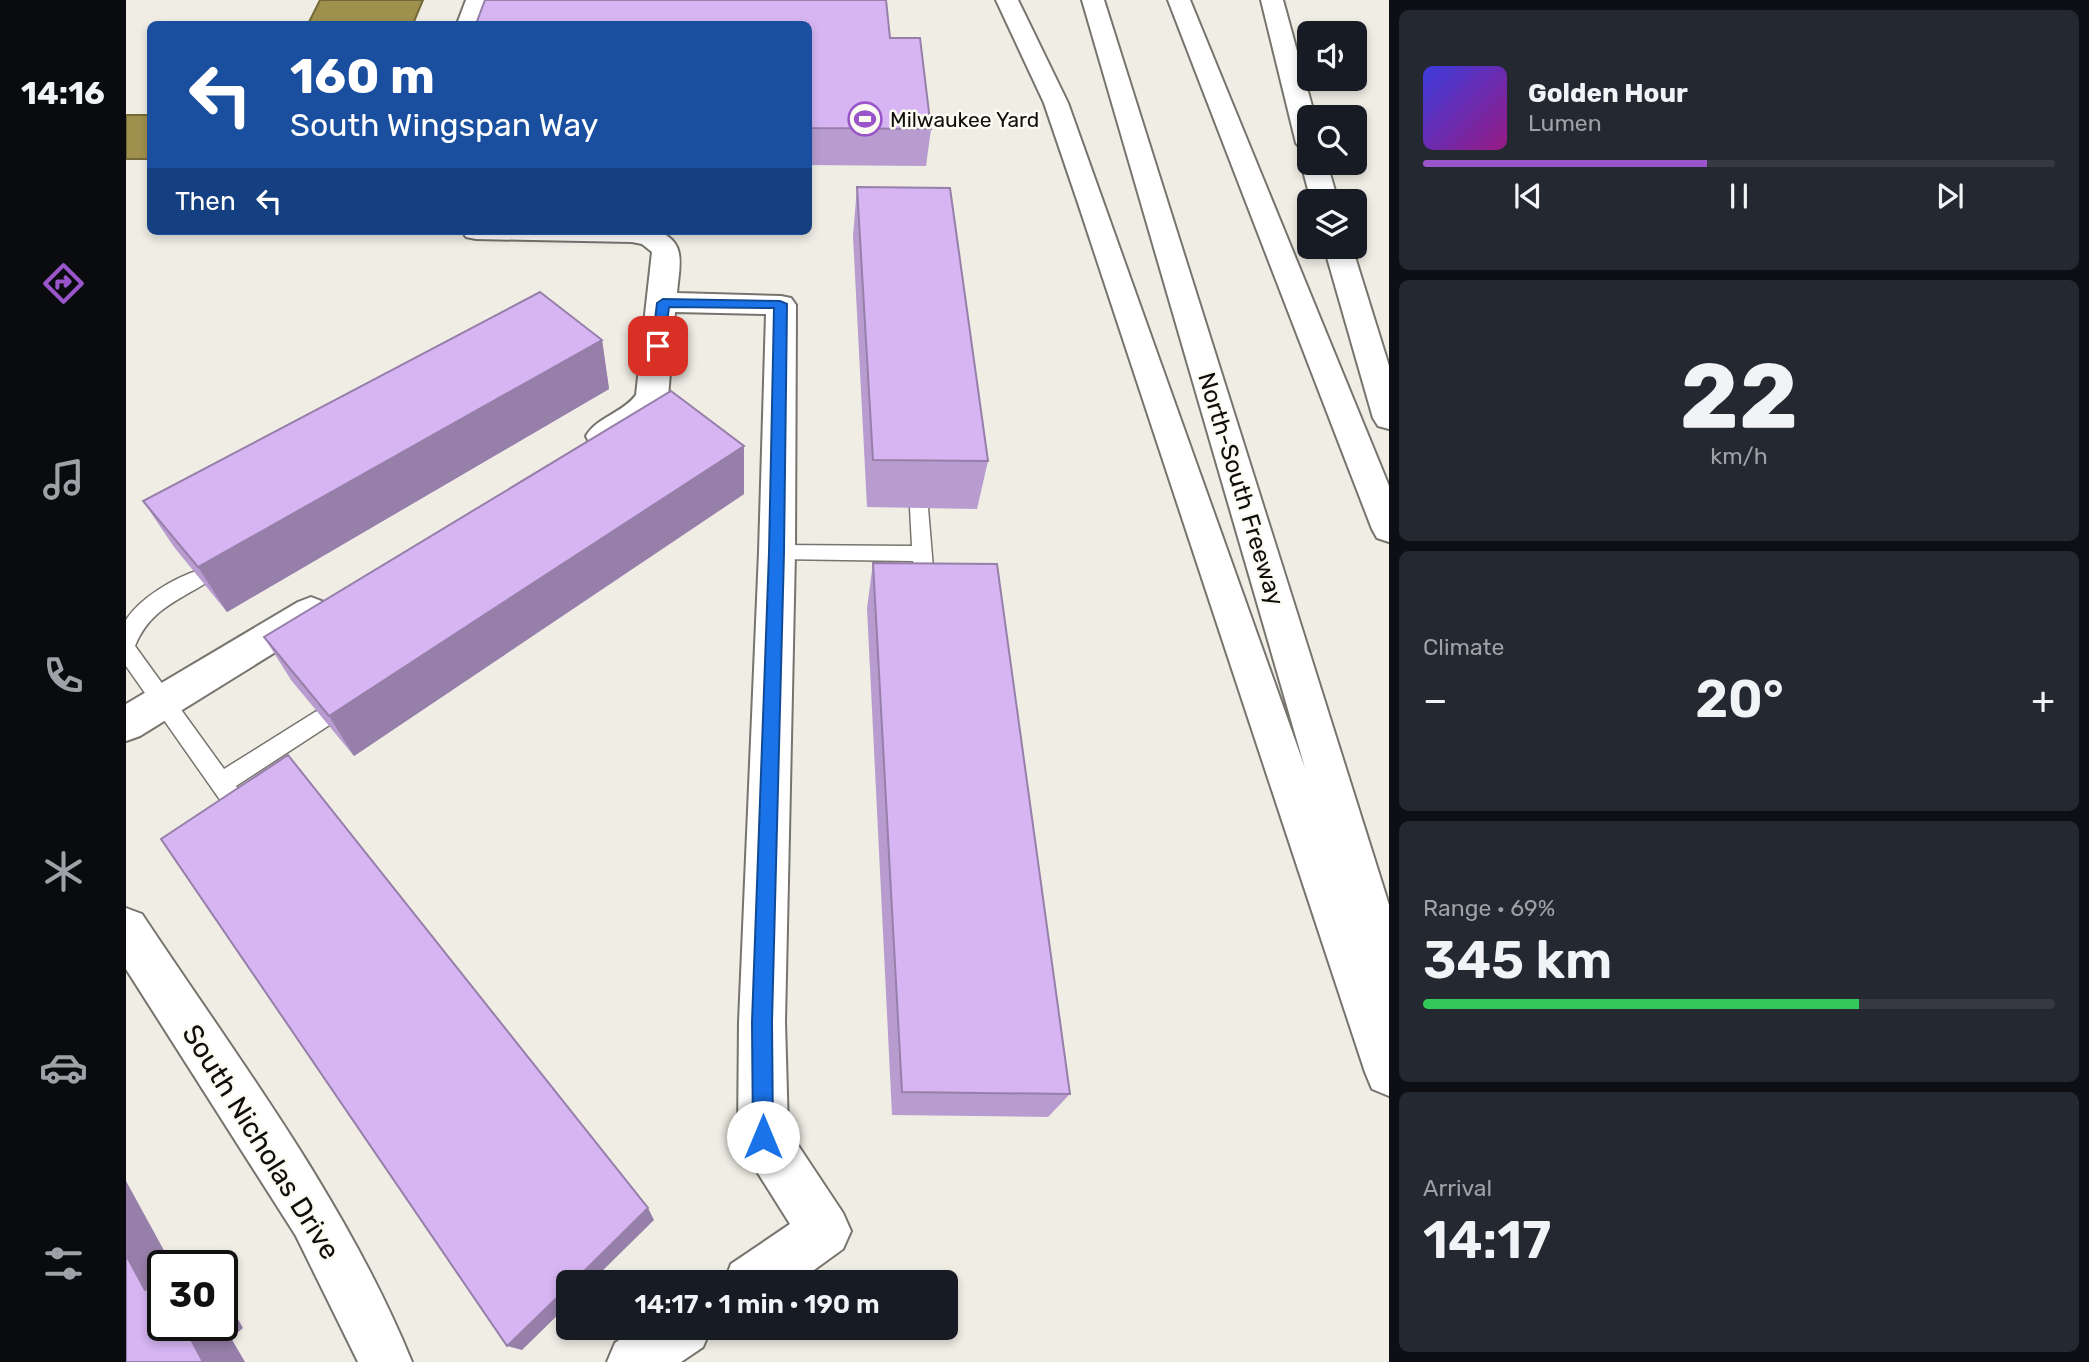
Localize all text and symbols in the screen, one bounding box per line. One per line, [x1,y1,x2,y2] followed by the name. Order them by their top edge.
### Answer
[1297,21,1367,259] map controls
[1297,21,1367,91] button: sound
[290,47,435,105] text: 160 m
[175,49,266,140] icon: left
[21,74,105,112] text: 14:16
[1528,78,1688,109] text: Golden Hour
[846,100,884,138] sports icon: Milwaukee Yard
[1297,105,1367,175] button: search
[290,106,598,144] text: South Wingspan Way
[890,107,1039,132] place label: Milwaukee Yard
[1528,109,1602,137] text: Lumen
[1509,177,1547,215] icon: previous
[1720,177,1758,215] icon: pause
[1931,177,1969,215] icon: next
[250,182,288,220] icon: left
[175,186,236,217] text: Then
[1297,189,1367,259] button: layers
[39,259,88,308] icon: directions
[628,316,688,376] pin
[639,327,677,365] icon: arrive
[1680,342,1798,450] text: 22
[1192,369,1290,609] street label: North-South Freeway
[1710,442,1768,470] text: km/h
[39,455,88,504] icon: music
[1423,633,1504,661] text: Climate
[39,651,88,700] icon: phone
[1695,668,1784,730] text: 20°
[1423,677,1448,723] text: −
[2031,677,2055,723] text: +
[39,847,88,896] icon: climate
[1423,894,1555,922] text: Range · 69%
[1423,929,1612,991] text: 345 km
[175,1018,347,1266] street label: South Nicholas Drive
[39,1043,88,1092] icon: car
[726,1100,800,1174] position arrow
[1423,1174,1492,1202] text: Arrival
[1423,1209,1551,1271] text: 14:17
[39,1239,88,1288] icon: filters
[147,1250,238,1341] speed limit sign: 30
[634,1289,880,1320] text: 14:17 · 1 min · 190 m

